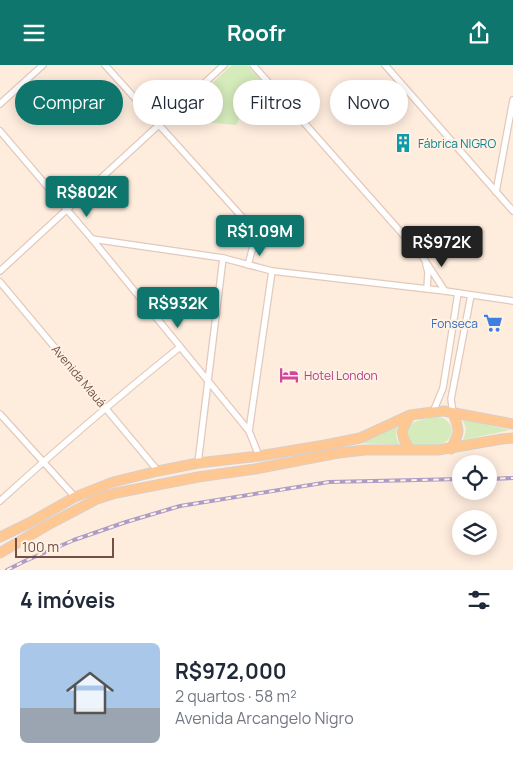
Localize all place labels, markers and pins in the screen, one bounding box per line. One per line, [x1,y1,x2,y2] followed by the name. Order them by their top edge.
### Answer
[392,132,414,154] building icon: Fábrica NIGRO
[418,135,496,152] place label: Fábrica NIGRO
[46,175,128,218] pin: R$802K
[214,215,306,257] pin: R$1.09M
[401,225,483,268] pin: R$972K
[137,287,219,329] pin: R$932K
[482,312,504,334] supermarket icon: Fonseca
[431,315,478,332] place label: Fonseca
[278,364,300,386] hotel icon: Hotel London
[304,367,378,384] place label: Hotel London

